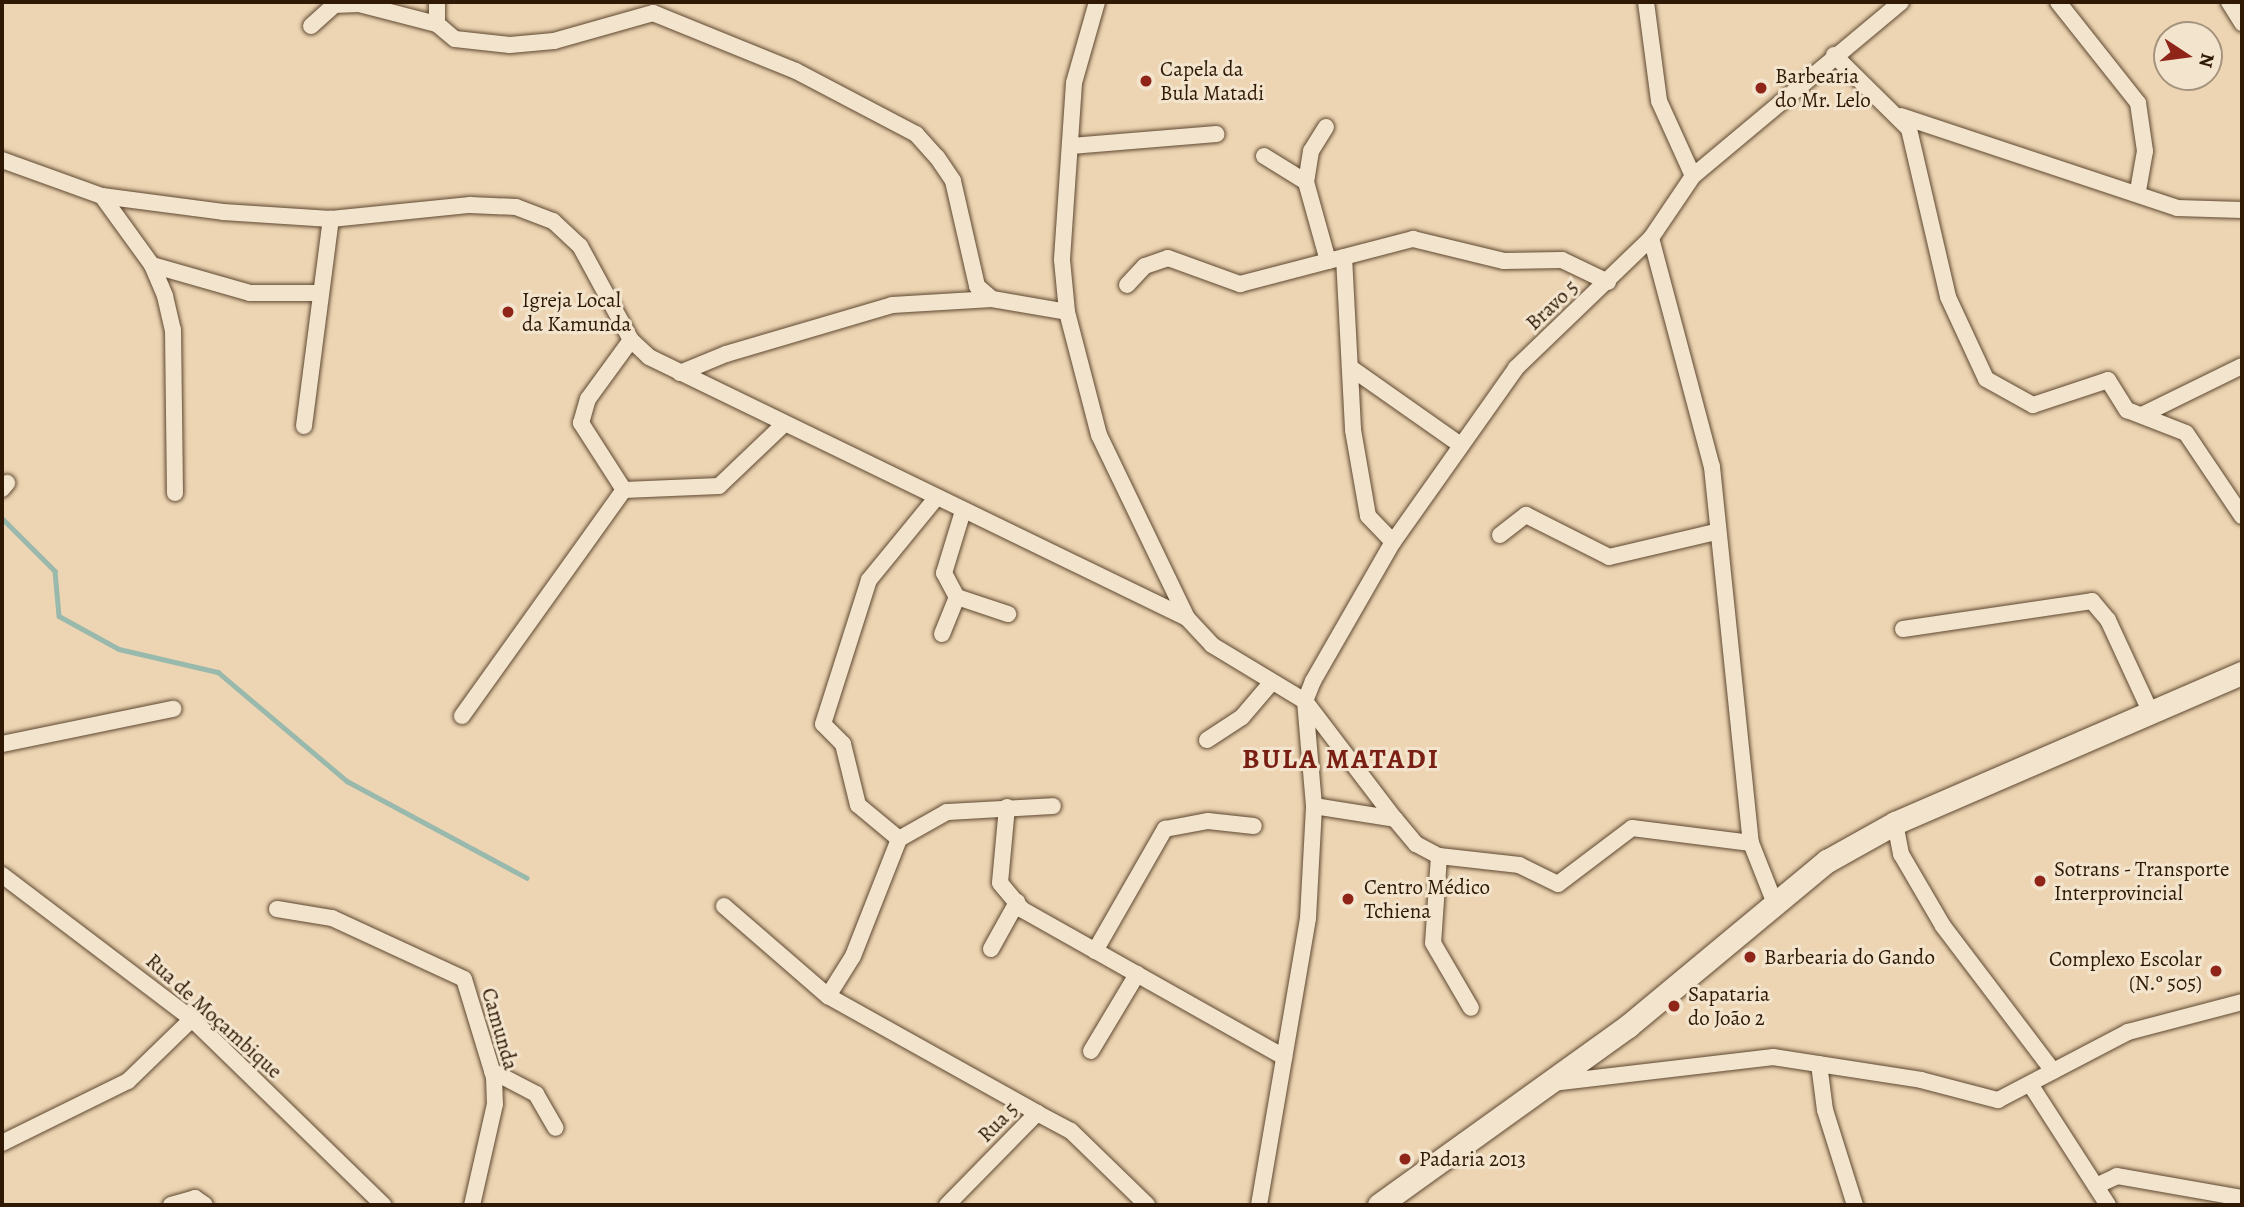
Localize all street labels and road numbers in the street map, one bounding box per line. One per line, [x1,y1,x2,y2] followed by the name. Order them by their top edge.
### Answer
[1521,275,1583,335] street label: Bravo 5
[141,948,287,1084] street label: Rua de Moçambique
[476,985,524,1073] street label: Camunda
[973,1097,1023,1147] street label: Rua 5

